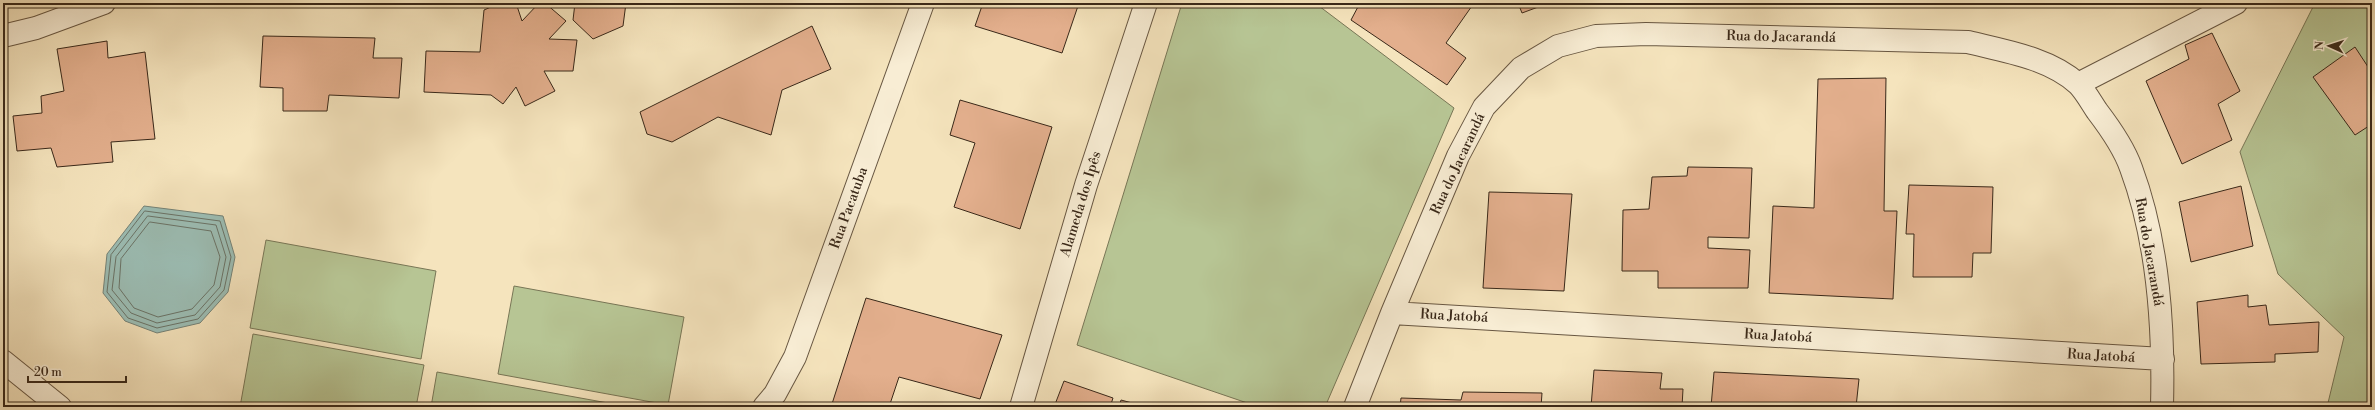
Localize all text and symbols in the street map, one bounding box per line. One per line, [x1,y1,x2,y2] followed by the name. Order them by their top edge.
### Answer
[2309,26,2349,66] north arrow
[1726,27,1837,47] street label: Rua do Jacarandá
[2313,41,2327,50] text: N
[1427,110,1490,218] street label: Rua do Jacarandá
[1056,149,1106,260] street label: Alameda dos Ipês
[826,164,872,251] street label: Rua Pacatuba
[2131,196,2168,309] street label: Rua do Jacarandá
[1419,305,1490,327] street label: Rua Jatobá
[1743,325,1814,347] street label: Rua Jatobá
[2066,345,2137,367] street label: Rua Jatobá
[28,358,126,384] scale bar
[34,365,62,380] text: 20 m

